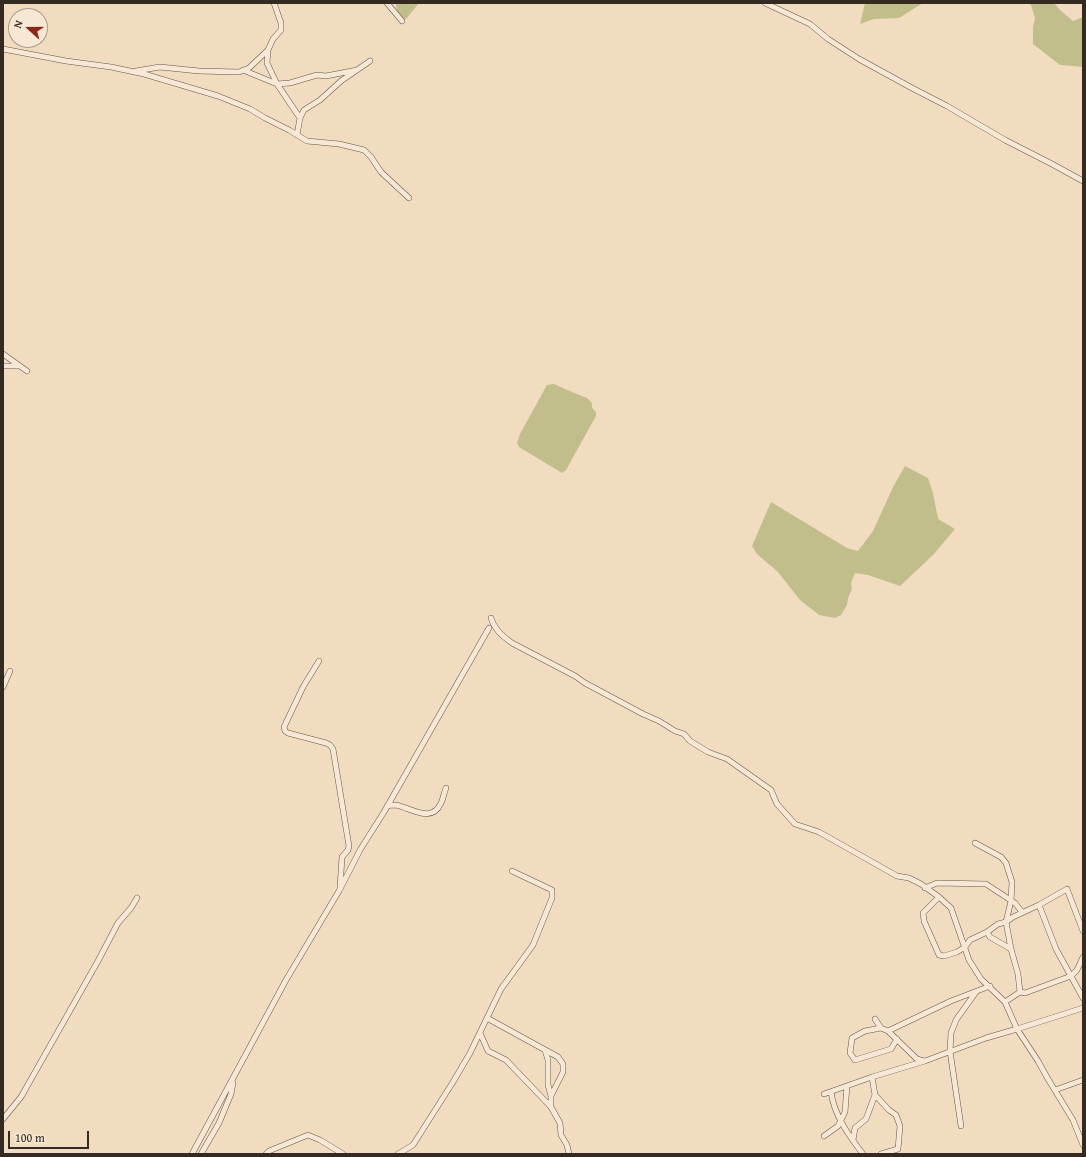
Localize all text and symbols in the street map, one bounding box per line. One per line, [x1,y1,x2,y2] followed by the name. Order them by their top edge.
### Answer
[8,8,48,48] north arrow
[9,18,27,30] text: N
[10,1123,91,1149] scale bar
[15,1129,45,1146] text: 100 m

